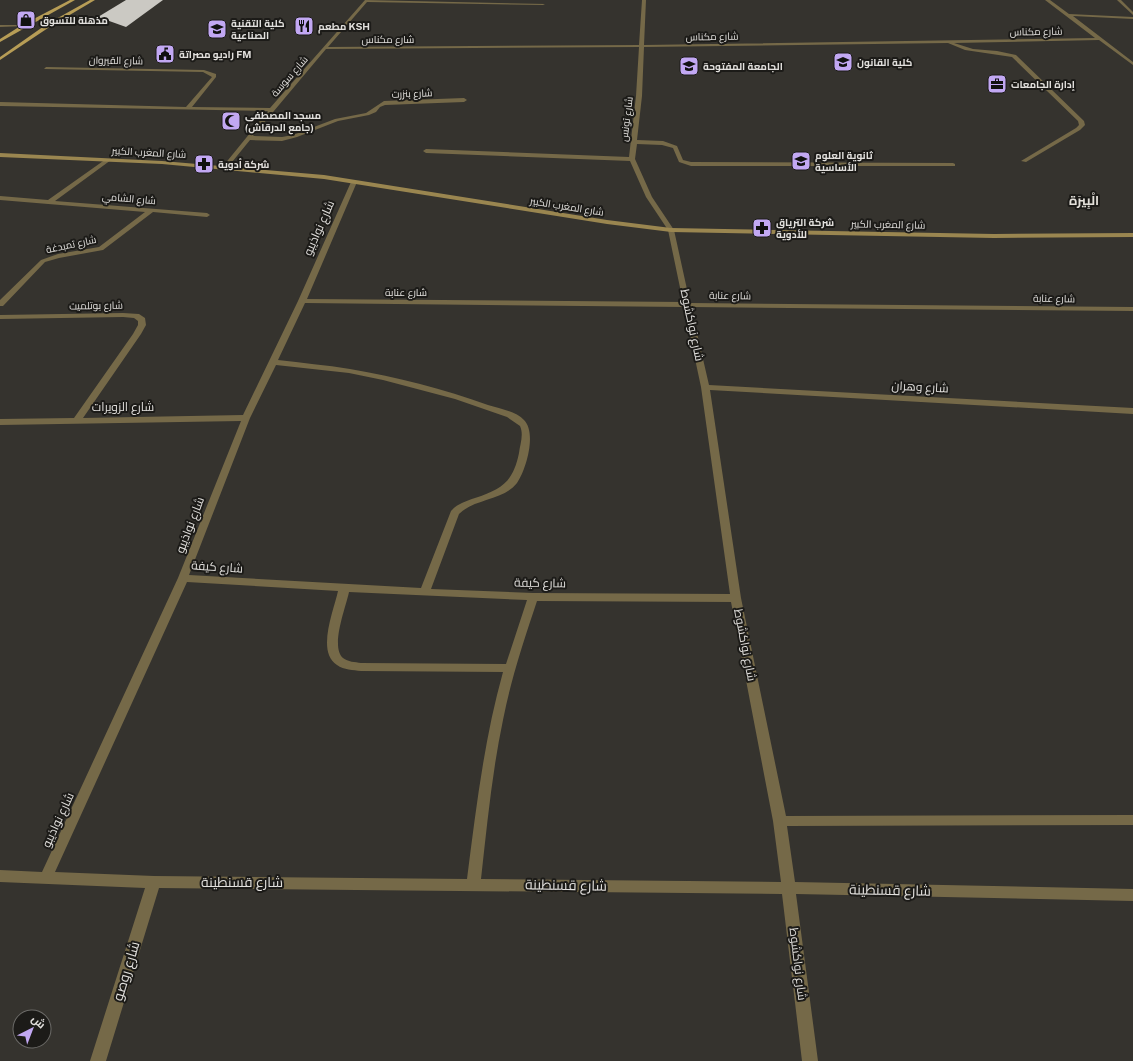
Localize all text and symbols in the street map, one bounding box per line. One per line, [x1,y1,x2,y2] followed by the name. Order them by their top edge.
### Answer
[15,9,37,31] shop icon: مذهلة للتسوق
[40,14,108,27] place label: مذهلة للتسوق
[293,15,315,37] restaurant icon: مطعم KSH
[231,17,285,42] place label: كلية التقنية الصناعية
[206,18,228,40] school or university icon: كلية التقنية الصناعية
[318,20,370,34] place label: مطعم KSH
[1009,25,1063,38] street label: شارع مكناس
[685,30,739,43] street label: شارع مكناس
[362,33,414,46] street label: شارع مكناس
[154,43,176,65] public building icon: راديو مصراتة FM
[179,48,252,61] place label: راديو مصراتة FM
[832,51,854,73] school or university icon: كلية القانون
[268,53,311,99] street label: شارع سوسة
[89,54,143,67] street label: شارع القيروان
[678,55,700,77] school or university icon: الجامعة المفتوحة
[857,56,912,69] place label: كلية القانون
[703,60,783,73] place label: الجامعة المفتوحة
[986,73,1008,95] office icon: إدارة الجامعات
[1011,78,1075,91] place label: إدارة الجامعات
[391,86,433,101] street label: شارع بنزرت
[617,96,636,142] street label: شارع تونس
[245,109,321,135] place label: مسجد المصطفى (جامع الدرقاش)
[220,110,242,132] mosque icon: مسجد المصطفى (جامع الدرقاش)
[110,144,187,161] street label: شارع المغرب الكبير
[815,149,873,174] place label: ثانوية العلوم الأساسية
[790,150,812,172] school or university icon: ثانوية العلوم الأساسية
[193,153,215,175] pharmacy icon: شركة أدوية
[218,158,269,171] place label: شركة أدوية
[101,190,156,208] street label: شارع الشامي
[1069,192,1099,209] district label: الْبِيرَة
[528,194,605,219] street label: شارع المغرب الكبير
[301,198,338,258] street label: شارع نواذيبو
[776,216,834,241] place label: شركة الترياق للأدوية
[751,217,773,239] pharmacy icon: شركة الترياق للأدوية
[850,217,925,232] street label: شارع المغرب الكبير
[45,233,98,256] street label: شارع تمبدغة
[385,286,427,299] street label: شارع عنابة
[677,288,706,363] street label: شارع نواكشوط
[709,289,751,302] street label: شارع عنابة
[1033,292,1075,305] street label: شارع عنابة
[69,299,123,312] street label: شارع بوتلميت
[891,379,949,396] street label: شارع وهران
[92,400,154,415] street label: شارع الزويرات
[173,495,208,555] street label: شارع نواذيبو
[191,558,243,577] street label: شارع كيفة
[514,576,566,591] street label: شارع كيفة
[730,608,759,683] street label: شارع نواكشوط
[39,790,78,850] street label: شارع نواذيبو
[201,874,283,891] street label: شارع قسنطينة
[525,876,607,895] street label: شارع قسنطينة
[849,881,931,900] street label: شارع قسنطينة
[786,927,809,1002] street label: شارع نواكشوط
[109,939,144,1003] street label: شارع روصو
[12,1009,52,1049] north arrow
[29,1012,48,1031] text: ش

